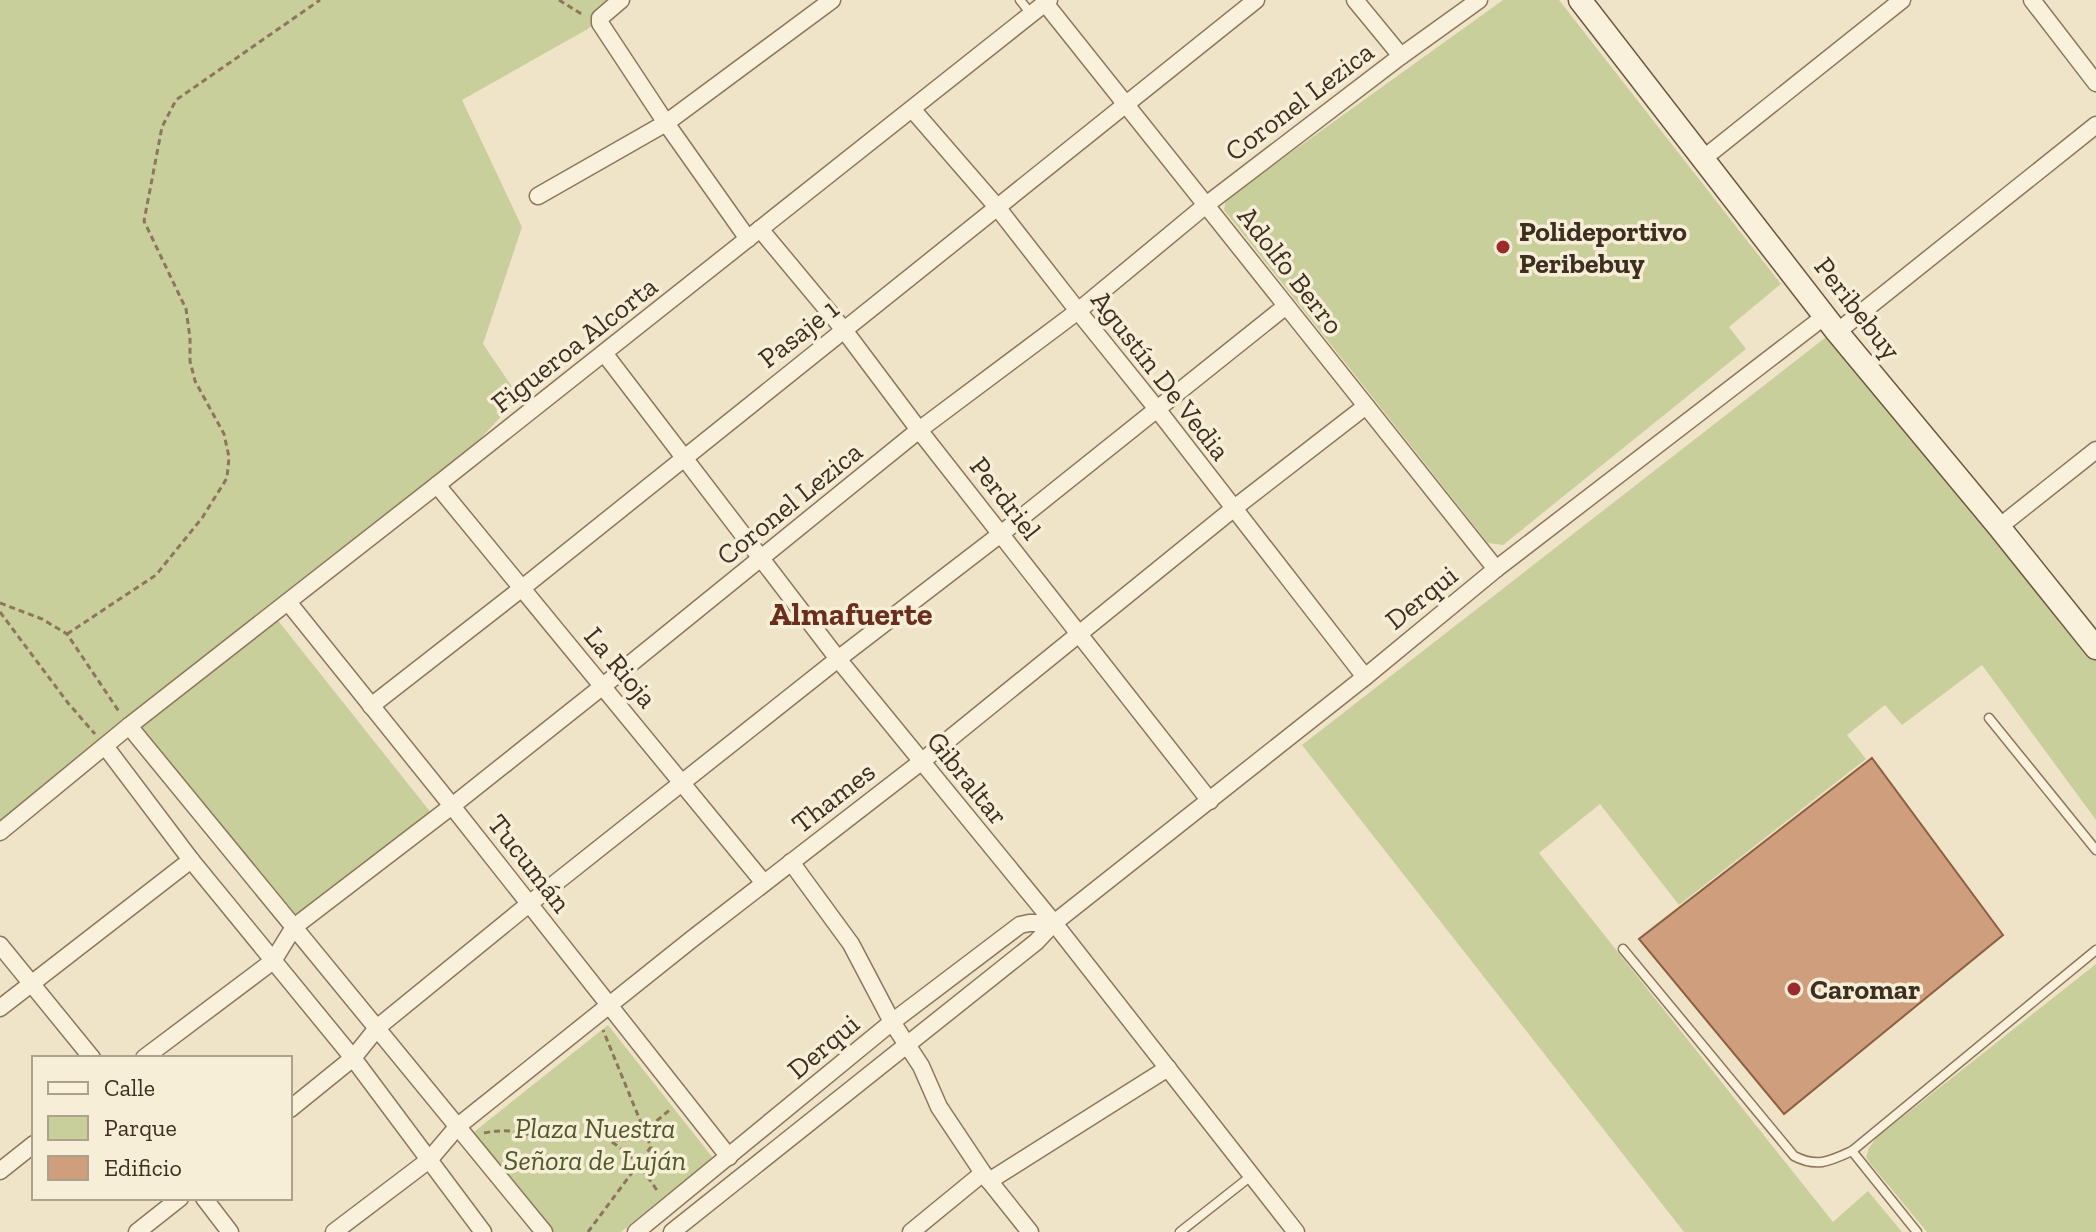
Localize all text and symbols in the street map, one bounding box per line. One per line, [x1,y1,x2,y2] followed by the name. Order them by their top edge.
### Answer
[1219,35,1380,168] street label: Coronel Lezica
[1231,200,1351,341] street label: Adolfo Berro
[1519,215,1687,280] place label: Polideportivo Peribebuy
[1494,238,1512,256] marker: Polideportivo Peribebuy
[1807,251,1908,367] street label: Peribebuy
[485,269,664,419] street label: Figueroa Alcorta
[1084,284,1237,467] street label: Agustín De Vedia
[752,292,845,375] street label: Pasaje 1
[710,434,869,572] street label: Coronel Lezica
[963,450,1048,546] street label: Perdriel
[1379,558,1464,636] street label: Derqui
[770,595,932,633] district label: Almafuerte
[577,620,664,715] street label: La Rioja
[920,725,1015,832] street label: Gibraltar
[785,755,881,840] street label: Thames
[481,808,578,919] street label: Tucumán
[1810,973,1920,1006] place label: Caromar
[1785,980,1803,998] marker: Caromar
[781,1007,866,1086] street label: Derqui
[32,1056,292,1200] legend
[104,1073,155,1102] text: Calle
[504,1112,686,1177] park label: Plaza Nuestra Señora de Luján
[104,1113,177,1142] text: Parque
[104,1153,182,1182] text: Edificio

